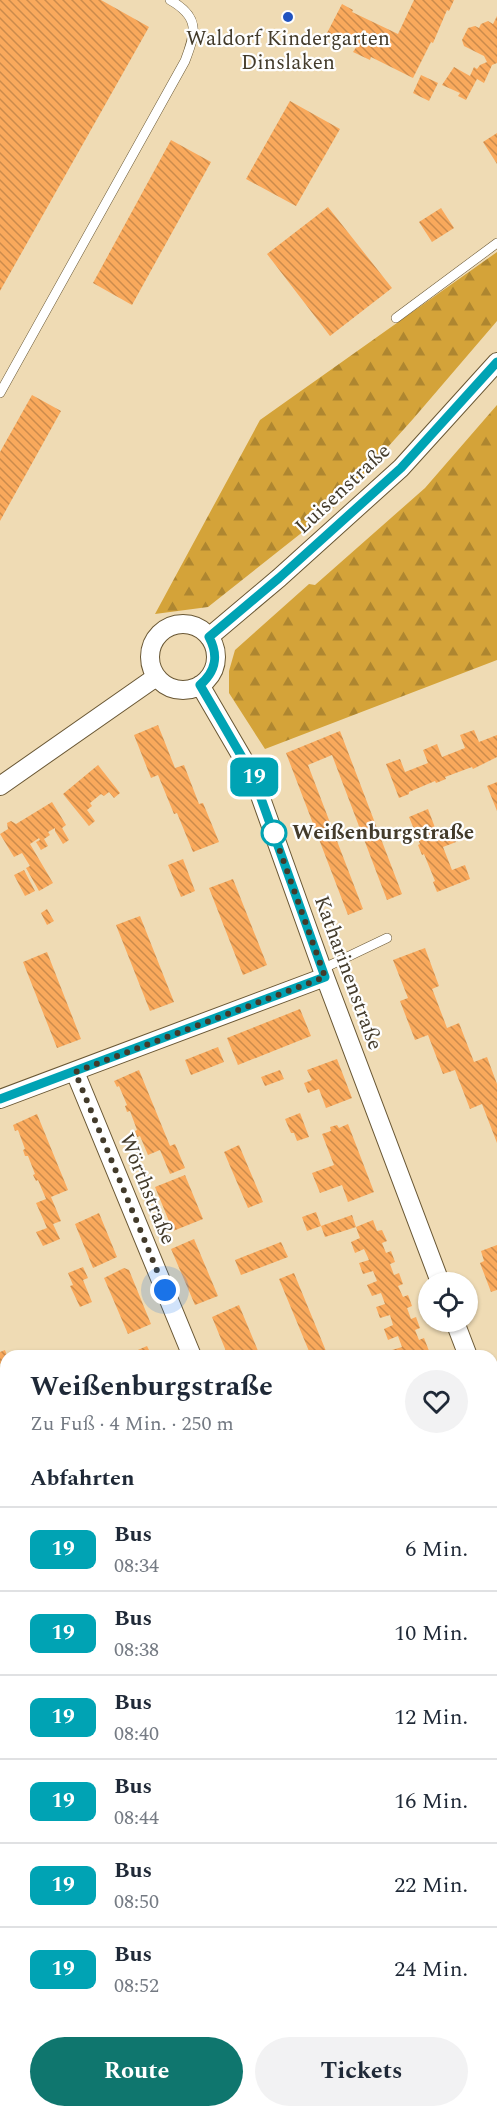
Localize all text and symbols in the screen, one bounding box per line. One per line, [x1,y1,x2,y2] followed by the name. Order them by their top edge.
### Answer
[281,10,295,24] marker: Waldorf Kindergarten Dinslaken
[186,23,390,79] place label: Waldorf Kindergarten Dinslaken
[288,436,398,542] street label: Luisenstraße
[227,758,281,796] line badge: 19
[242,761,266,793] text: 19
[292,817,474,849] place label: Weißenburgstraße
[261,820,287,846] marker: Weißenburgstraße
[305,891,391,1055] street label: Katharinenstraße
[110,1128,184,1250] street label: Wörthstraße
[418,1272,478,1332] map controls
[418,1272,478,1332] button: locate
[150,1275,180,1305] your location
[30,1365,273,1408] text: Weißenburgstraße
[405,1370,468,1433] button: heart
[30,1409,234,1439] text: Zu Fuß · 4 Min. · 250 m
[30,1462,135,1495] text: Abfahrten
[114,1518,152,1551] text: Bus
[51,1533,75,1565] text: 19
[405,1533,468,1566] text: 6 Min.
[114,1551,159,1581] text: 08:34
[114,1602,152,1635] text: Bus
[51,1617,75,1649] text: 19
[394,1617,468,1650] text: 10 Min.
[114,1635,159,1665] text: 08:38
[114,1686,152,1719] text: Bus
[51,1701,75,1733] text: 19
[394,1701,468,1734] text: 12 Min.
[114,1719,159,1749] text: 08:40
[114,1770,152,1803] text: Bus
[51,1785,75,1817] text: 19
[394,1785,468,1818] text: 16 Min.
[114,1803,159,1833] text: 08:44
[114,1854,152,1887] text: Bus
[51,1869,75,1901] text: 19
[394,1869,468,1902] text: 22 Min.
[114,1887,159,1917] text: 08:50
[114,1938,152,1971] text: Bus
[51,1953,75,1985] text: 19
[394,1953,468,1986] text: 24 Min.
[114,1971,159,2001] text: 08:52
[30,2037,243,2106] button: Route
[255,2037,468,2106] button: Tickets

